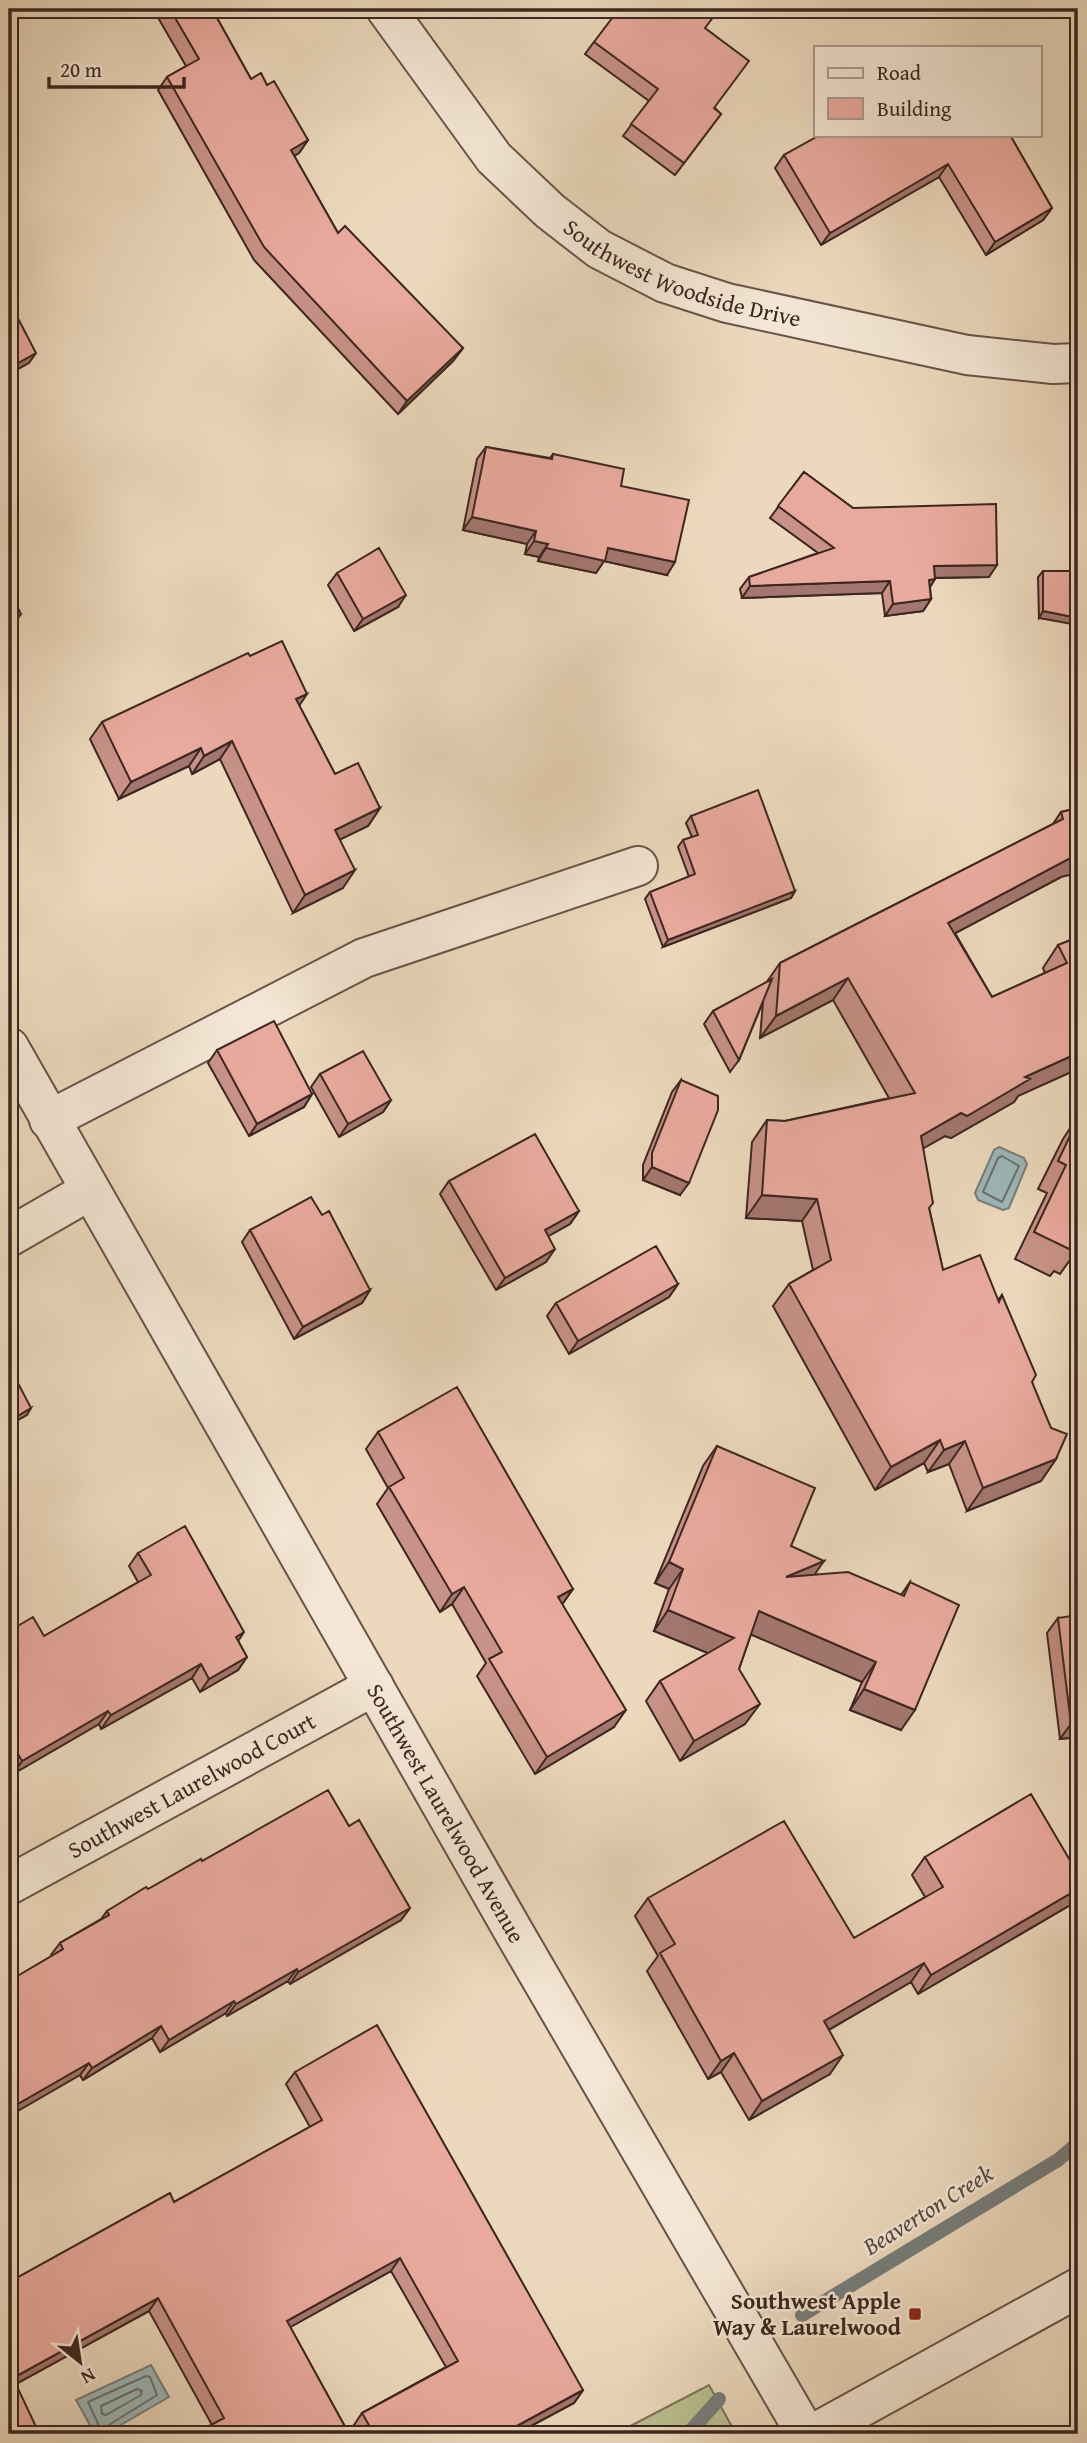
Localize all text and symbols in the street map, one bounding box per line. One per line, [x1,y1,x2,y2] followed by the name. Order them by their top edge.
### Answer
[49,46,184,90] scale bar
[814,46,1042,136] legend
[60,54,102,85] text: 20 m
[877,57,922,88] text: Road
[877,93,952,124] text: Building
[557,211,804,335] street label: Southwest Woodside Drive
[359,1677,534,1949] street label: Southwest Laurelwood Avenue
[62,1704,321,1866] street label: Southwest Laurelwood Court
[855,2156,999,2264] water label: Beaverton Creek
[713,2284,902,2343] place label: Southwest Apple Way & Laurelwood
[907,2306,923,2322] marker: Southwest Apple Way & Laurelwood
[46,2328,116,2398] north arrow
[76,2361,101,2392] text: N

